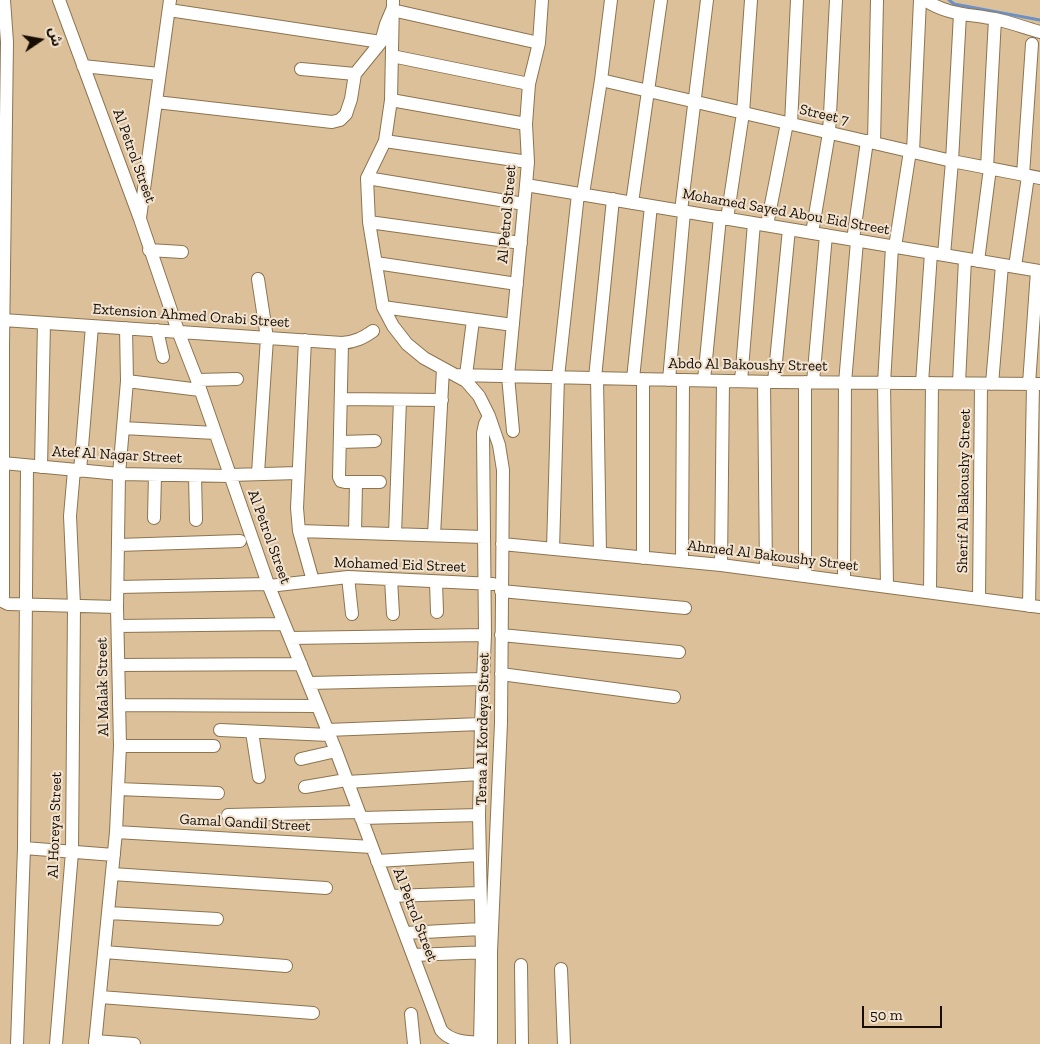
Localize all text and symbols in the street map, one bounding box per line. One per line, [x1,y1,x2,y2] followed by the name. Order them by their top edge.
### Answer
[15,15,65,65] north arrow
[45,26,65,48] text: ش
[798,101,850,129] street label: Street 7
[109,106,159,206] street label: Al Petrol Street
[494,164,520,264] street label: Al Petrol Street
[681,185,891,239] street label: Mohamed Sayed Abou Eid Street
[92,300,290,332] street label: Extension Ahmed Orabi Street
[668,355,828,375] street label: Abdo Al Bakoushy Street
[954,409,974,573] street label: Sherif Al Bakoushy Street
[52,443,182,467] street label: Atef Al Nagar Street
[244,487,294,587] street label: Al Petrol Street
[687,537,859,575] street label: Ahmed Al Bakoushy Street
[334,554,466,576] street label: Mohamed Eid Street
[93,637,113,737] street label: Al Malak Street
[473,652,493,806] street label: Teraa Al Kordeya Street
[44,771,66,879] street label: Al Horeya Street
[179,811,311,835] street label: Gamal Qandil Street
[389,866,441,964] street label: Al Petrol Street
[865,996,945,1028] scale bar
[870,1006,903,1024] text: 50 m

